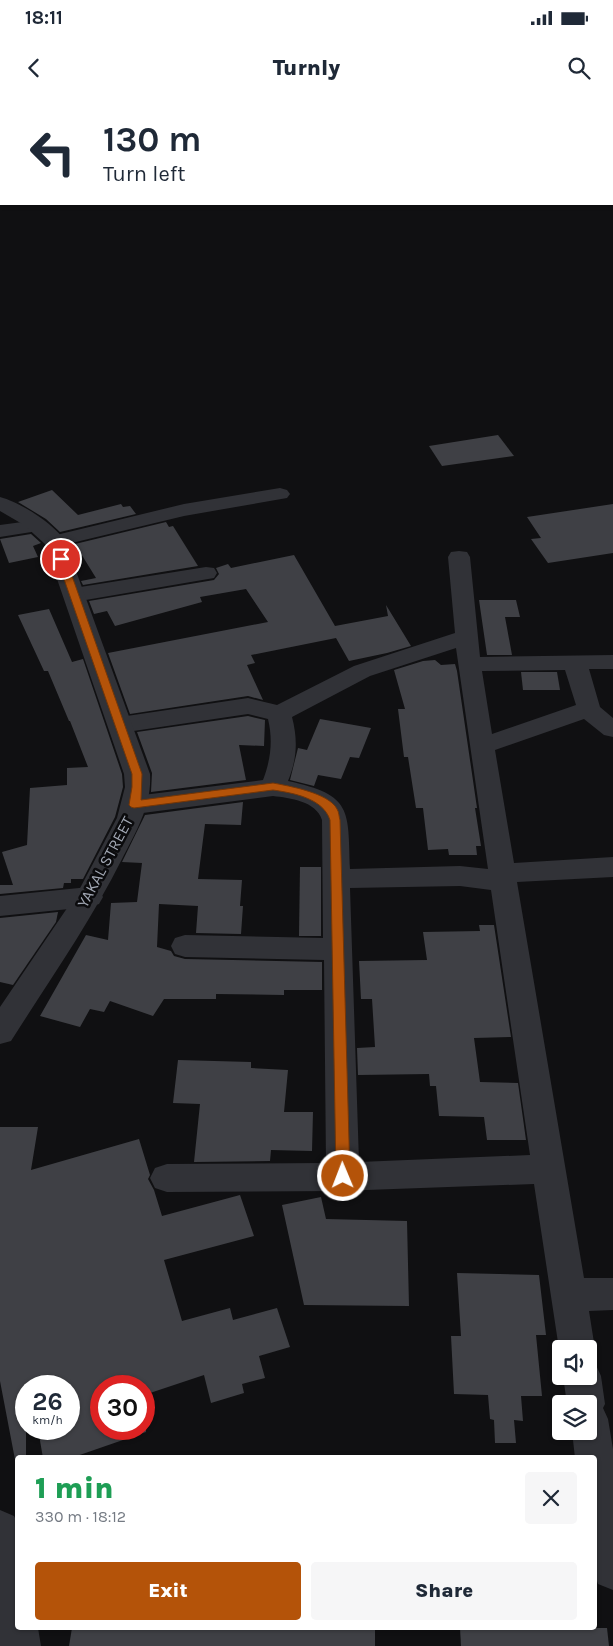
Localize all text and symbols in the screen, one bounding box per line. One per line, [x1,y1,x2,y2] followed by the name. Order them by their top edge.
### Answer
[25,7,63,29] text: 18:11
[20,54,48,82] icon: back
[565,54,593,82] icon: search
[273,55,340,81] text: Turnly
[103,119,201,160] text: 130 m
[20,120,85,185] icon: left
[103,161,186,187] text: Turn left
[40,538,82,580] pin
[47,545,75,573] icon: arrive
[73,813,137,911] street label: YAKAL STREET
[316,1149,368,1201] position arrow
[552,1340,597,1440] map controls
[552,1340,597,1385] button: sound
[90,1375,155,1440] speed limit sign: 30
[32,1387,63,1416] text: 26
[552,1395,597,1440] button: layers
[32,1413,63,1427] text: km/h
[35,1470,114,1506] text: 1 min
[525,1472,577,1524] button: close
[35,1507,126,1526] text: 330 m · 18:12
[35,1562,301,1620] button: Exit
[311,1562,577,1620] button: Share

